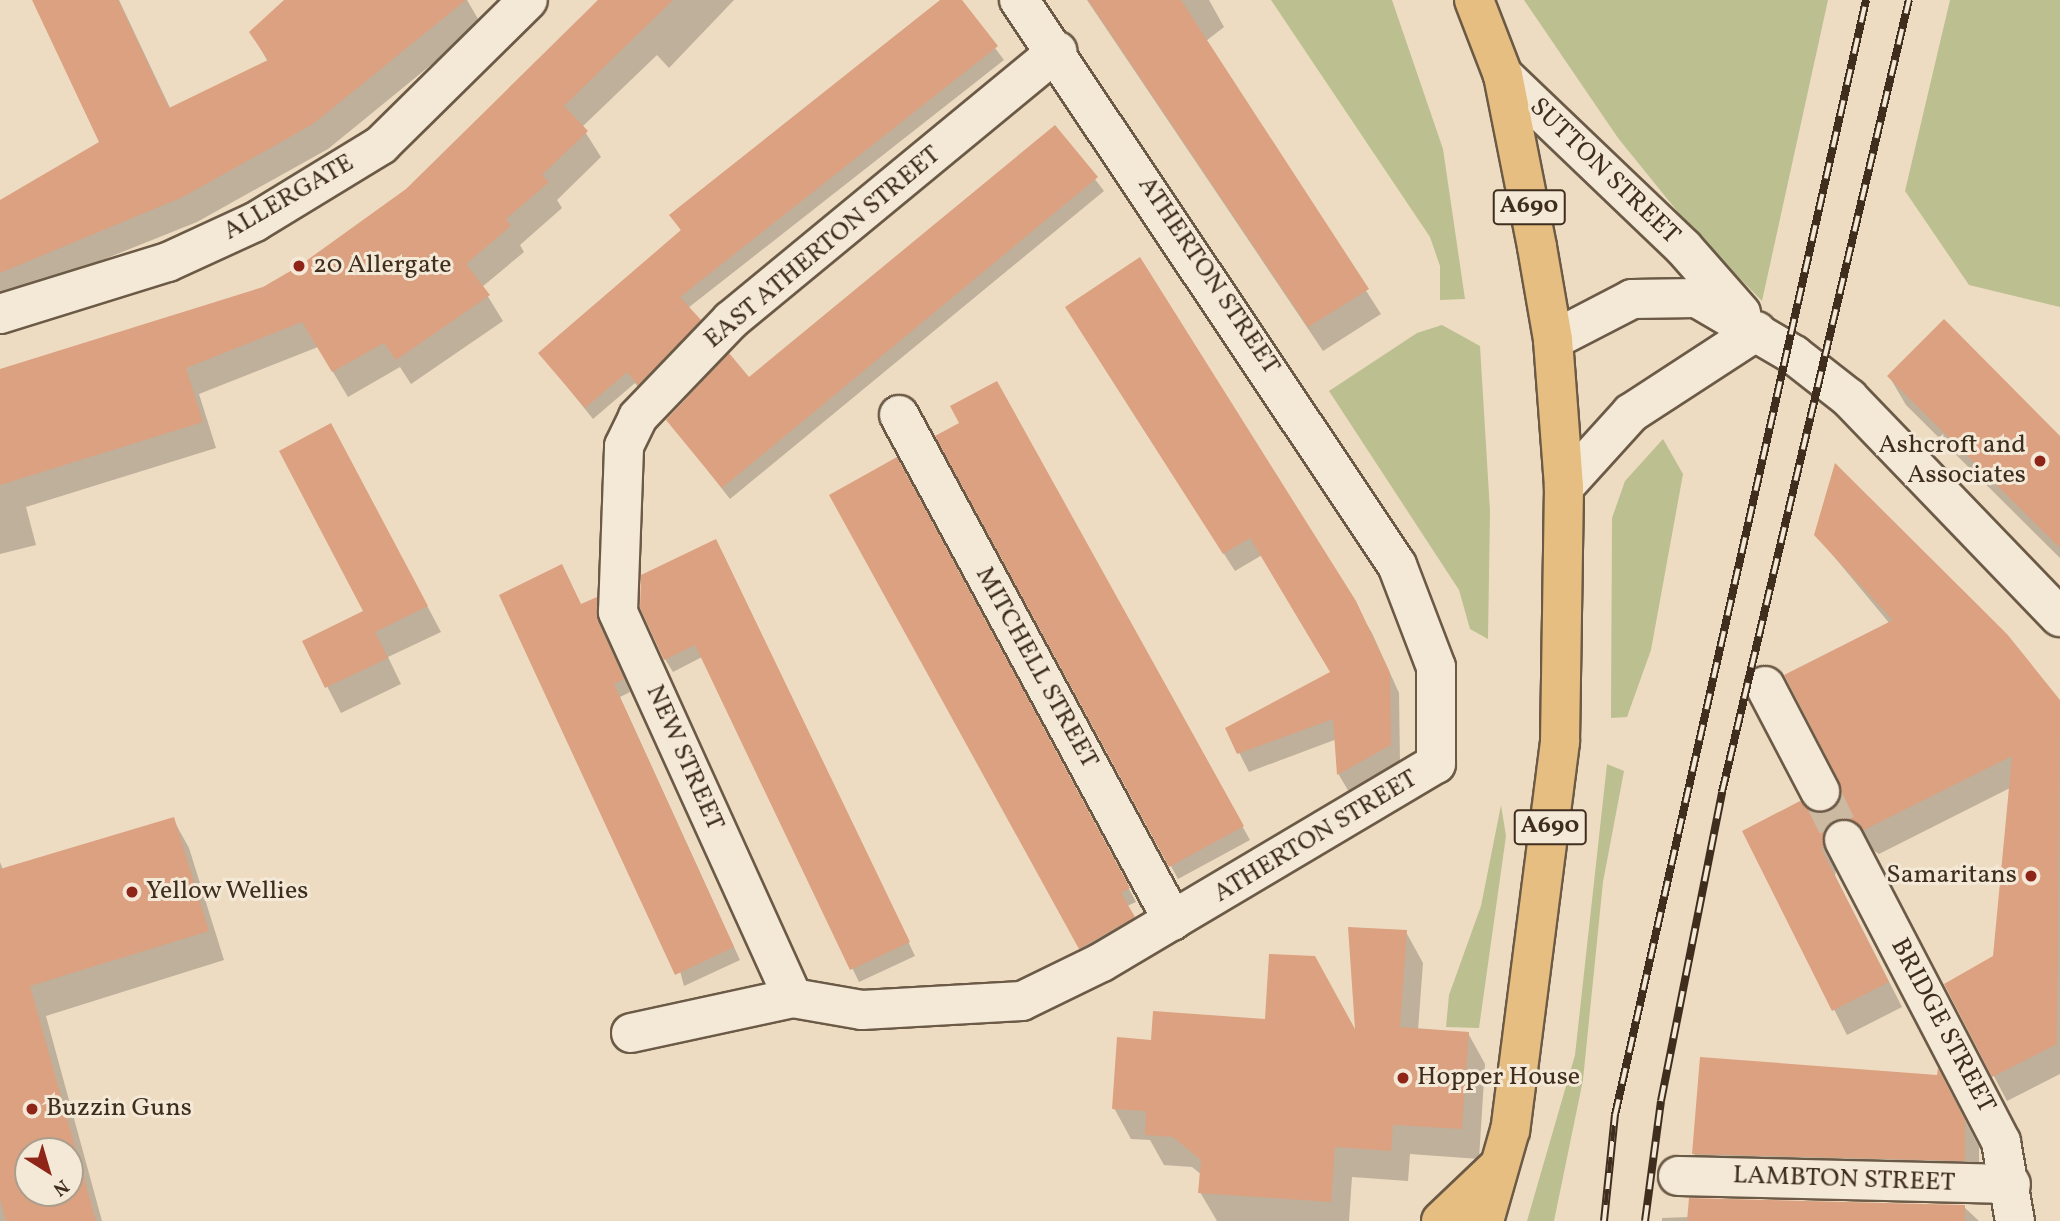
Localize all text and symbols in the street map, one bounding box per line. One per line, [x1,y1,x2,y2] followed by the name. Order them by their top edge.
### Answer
[1522,92,1686,252] street label: SUTTON STREET
[698,140,948,356] street label: EAST ATHERTON STREET
[218,148,360,248] street label: ALLERGATE
[1130,171,1286,381] street label: ATHERTON STREET
[1492,187,1566,228] road number: A690
[313,250,452,282] place label: 20 Allergate
[291,258,307,274] marker: 20 Allergate
[1878,430,2026,492] place label: Ashcroft and Associates
[2032,453,2048,469] marker: Ashcroft and Associates
[968,562,1104,774] street label: MITCHELL STREET
[638,680,730,836] street label: NEW STREET
[1208,764,1424,910] street label: ATHERTON STREET
[1513,806,1587,848] road number: A690
[1886,860,2017,892] place label: Samaritans
[2023,868,2039,884] marker: Samaritans
[146,876,310,908] place label: Yellow Wellies
[124,884,140,900] marker: Yellow Wellies
[1883,933,2001,1119] street label: BRIDGE STREET
[1417,1062,1580,1094] place label: Hopper House
[1395,1070,1411,1086] marker: Hopper House
[46,1093,192,1125] place label: Buzzin Guns
[24,1101,40,1117] marker: Buzzin Guns
[14,1137,84,1207] north arrow
[1732,1161,1956,1199] street label: LAMBTON STREET
[47,1173,74,1202] text: N

